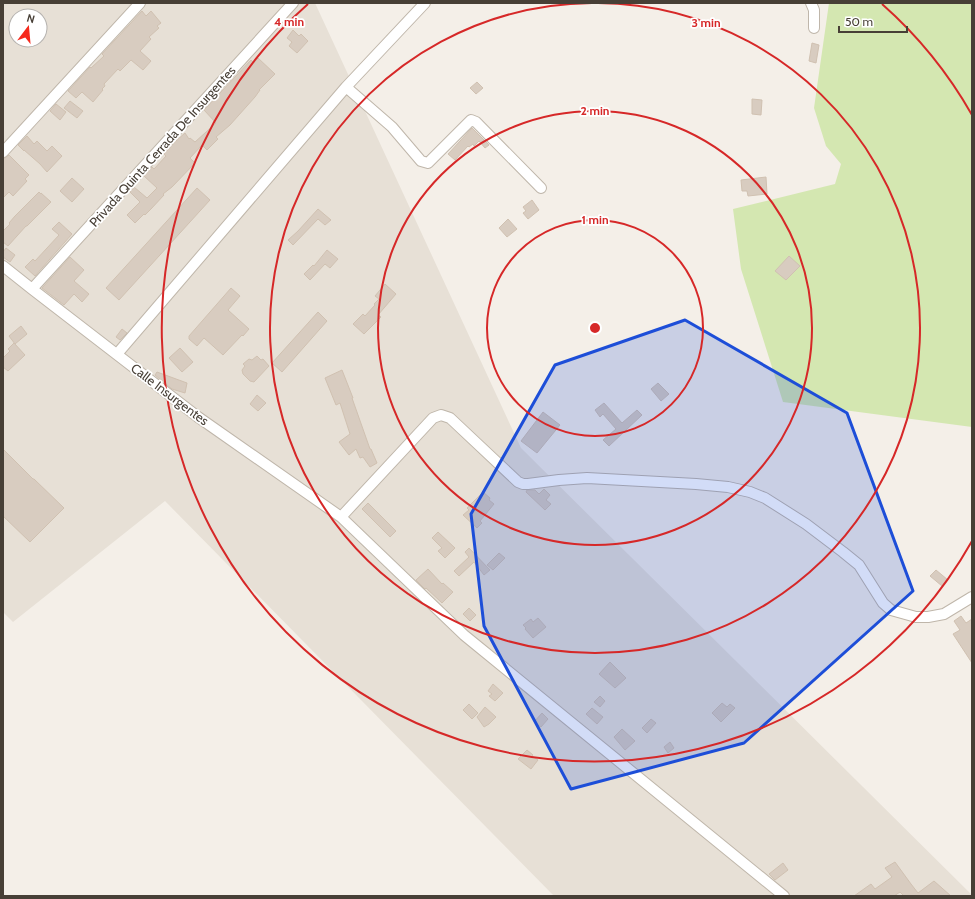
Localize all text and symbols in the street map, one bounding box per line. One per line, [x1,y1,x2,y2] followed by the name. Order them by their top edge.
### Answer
[8,8,48,48] north arrow
[839,8,907,34] scale bar
[25,11,36,26] text: N
[274,14,304,29] text: 4 min
[845,14,873,29] text: 50 m
[691,15,721,30] text: 3 min
[85,62,239,230] street label: Privada Quinta Cerrada De Insurgentes
[581,103,609,118] text: 2 min
[581,212,609,227] text: 1 min
[588,321,602,335] centre of rings
[128,360,213,429] street label: Calle Insurgentes

